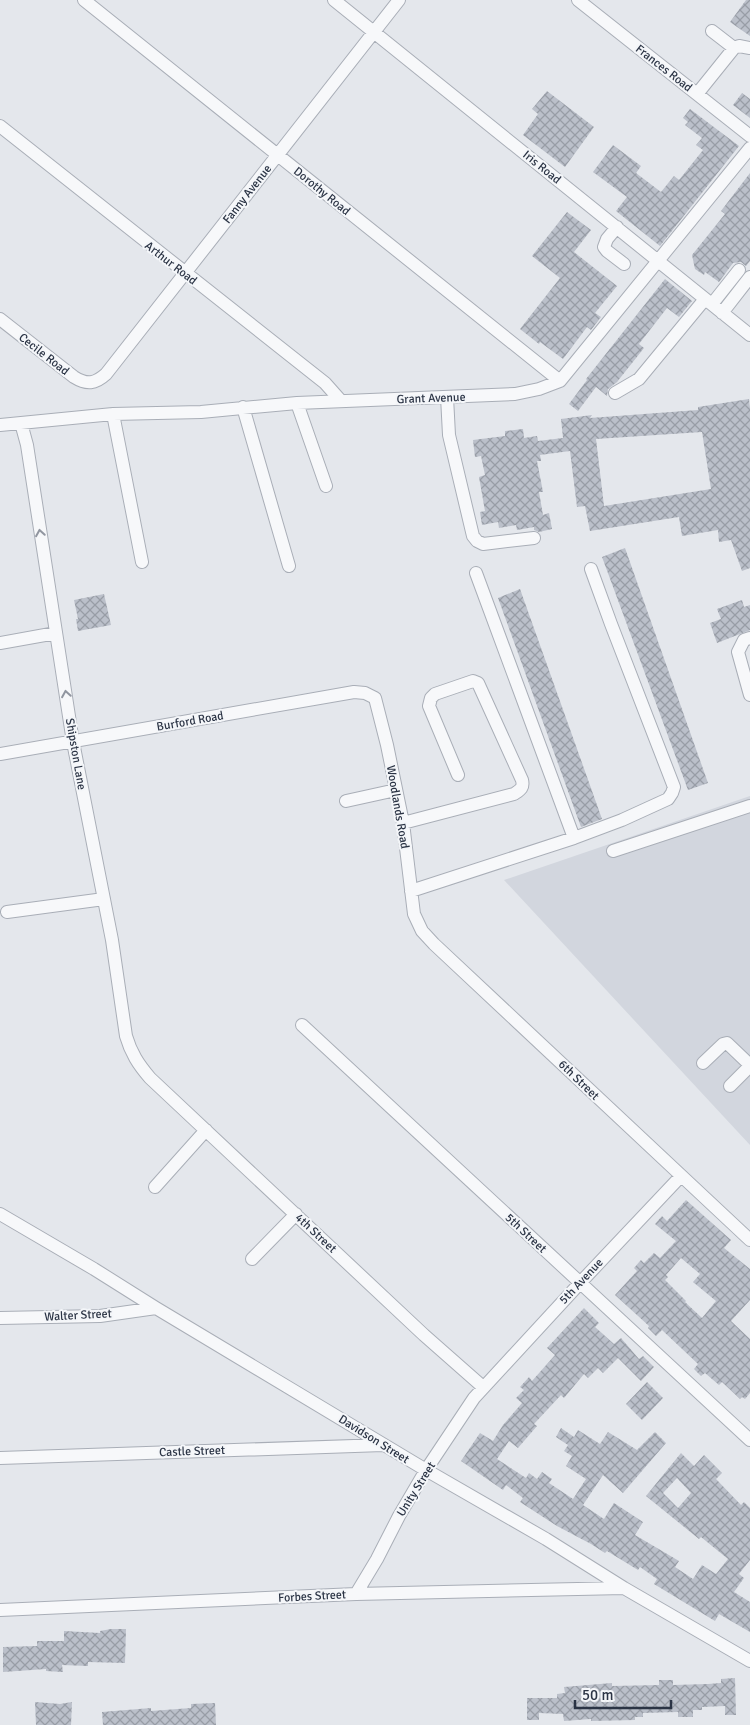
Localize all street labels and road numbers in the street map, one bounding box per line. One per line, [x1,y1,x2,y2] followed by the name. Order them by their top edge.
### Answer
[632,42,695,95] street label: Frances Road
[519,147,564,187] street label: Iris Road
[220,162,275,227] street label: Fanny Avenue
[290,164,353,219] street label: Dorothy Road
[142,238,200,288] street label: Arthur Road
[15,330,72,379] street label: Cecile Road
[396,390,466,407] street label: Grant Avenue
[155,708,225,735] street label: Burford Road
[62,717,89,791] street label: Shipston Lane
[383,764,412,850] street label: Woodlands Road
[555,1057,602,1104] street label: 6th Street
[292,1210,339,1256] street label: 4th Street
[502,1210,549,1256] street label: 5th Street
[556,1255,606,1307] street label: 5th Avenue
[44,1306,112,1325] street label: Walter Street
[336,1412,412,1467] street label: Davidson Street
[159,1443,225,1460] street label: Castle Street
[394,1459,439,1519] street label: Unity Street
[278,1587,346,1606] street label: Forbes Street

